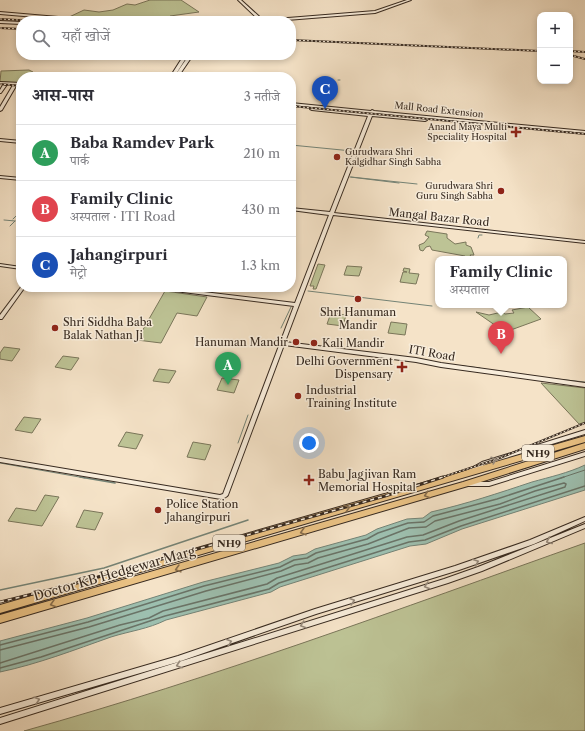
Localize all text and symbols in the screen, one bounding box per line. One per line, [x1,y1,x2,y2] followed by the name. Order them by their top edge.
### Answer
[537,12,573,84] map controls
[537,12,573,48] button: +
[16,16,296,60] search box
[62,26,110,45] text: यहाँ खोजें
[30,27,52,49] icon: search
[537,48,573,84] button: −
[312,76,338,109] pin: C
[32,85,94,105] text: आस-पास
[244,88,280,104] text: 3 नतीजे
[394,99,484,120] street label: Mall Road Extension
[427,121,507,142] place label: Anand Maya Multi Speciality Hospital
[510,126,522,138] marker: Anand Maya Multi Speciality Hospital
[70,133,214,152] text: Baba Ramdev Park
[40,145,50,161] text: A
[243,145,280,161] text: 210 m
[345,146,441,167] place label: Gurudwara Shri Kalgidhar Singh Sabha
[70,152,89,168] text: पार्क
[332,152,342,162] marker: Gurudwara Shri Kalgidhar Singh Sabha
[416,180,493,201] place label: Gurudwara Shri Guru Singh Sabha
[496,186,506,196] marker: Gurudwara Shri Guru Singh Sabha
[70,189,173,208] text: Family Clinic
[40,201,50,217] text: B
[242,201,280,217] text: 430 m
[388,205,490,229] street label: Mangal Bazar Road
[70,208,175,224] text: अस्पताल · ITI Road
[70,245,168,264] text: Jahangirpuri
[435,256,567,308] popup
[40,257,50,273] text: C
[241,257,280,273] text: 1.3 km
[450,262,552,281] text: Family Clinic
[70,264,86,280] text: मेट्रो
[450,281,489,297] text: अस्पताल
[353,294,363,304] marker: Shri Hanuman Mandir
[320,305,396,332] place label: Shri Hanuman Mandir
[63,315,152,342] place label: Shri Siddha Baba Balak Nathan Ji
[488,321,514,354] pin: B
[50,323,60,333] marker: Shri Siddha Baba Balak Nathan Ji
[195,335,288,349] place label: Hanuman Mandir
[322,336,385,350] place label: Kali Mandir
[291,337,301,347] marker: Hanuman Mandir
[309,338,319,348] marker: Kali Mandir
[408,342,456,364] street label: ITI Road
[215,352,241,385] pin: A
[296,354,394,381] place label: Delhi Government Dispensary
[396,361,408,373] marker: Delhi Government Dispensary
[306,383,397,410] place label: Industrial Training Institute
[293,391,303,401] marker: Industrial Training Institute
[299,433,319,453] your location
[522,445,554,461] road number: NH9
[490,456,497,465] one-way arrow
[318,467,417,494] place label: Babu Jagjivan Ram Memorial Hospital
[303,474,315,486] marker: Babu Jagjivan Ram Memorial Hospital
[424,490,431,499] one-way arrow
[164,497,238,524] place label: Police Station Jahangirpuri
[343,504,350,513] one-way arrow
[153,505,163,515] marker: Police Station Jahangirpuri
[299,527,306,536] one-way arrow
[213,535,245,551] road number: NH9
[546,536,553,544] one-way arrow
[31,542,197,604] street label: Doctor KB Hedgewar Marg
[472,558,479,566] one-way arrow
[175,564,182,573] one-way arrow
[424,581,431,590] one-way arrow
[348,597,355,606] one-way arrow
[50,599,57,608] one-way arrow
[300,621,307,629] one-way arrow
[225,638,232,647] one-way arrow
[176,661,183,669] one-way arrow
[34,696,41,705] one-way arrow

